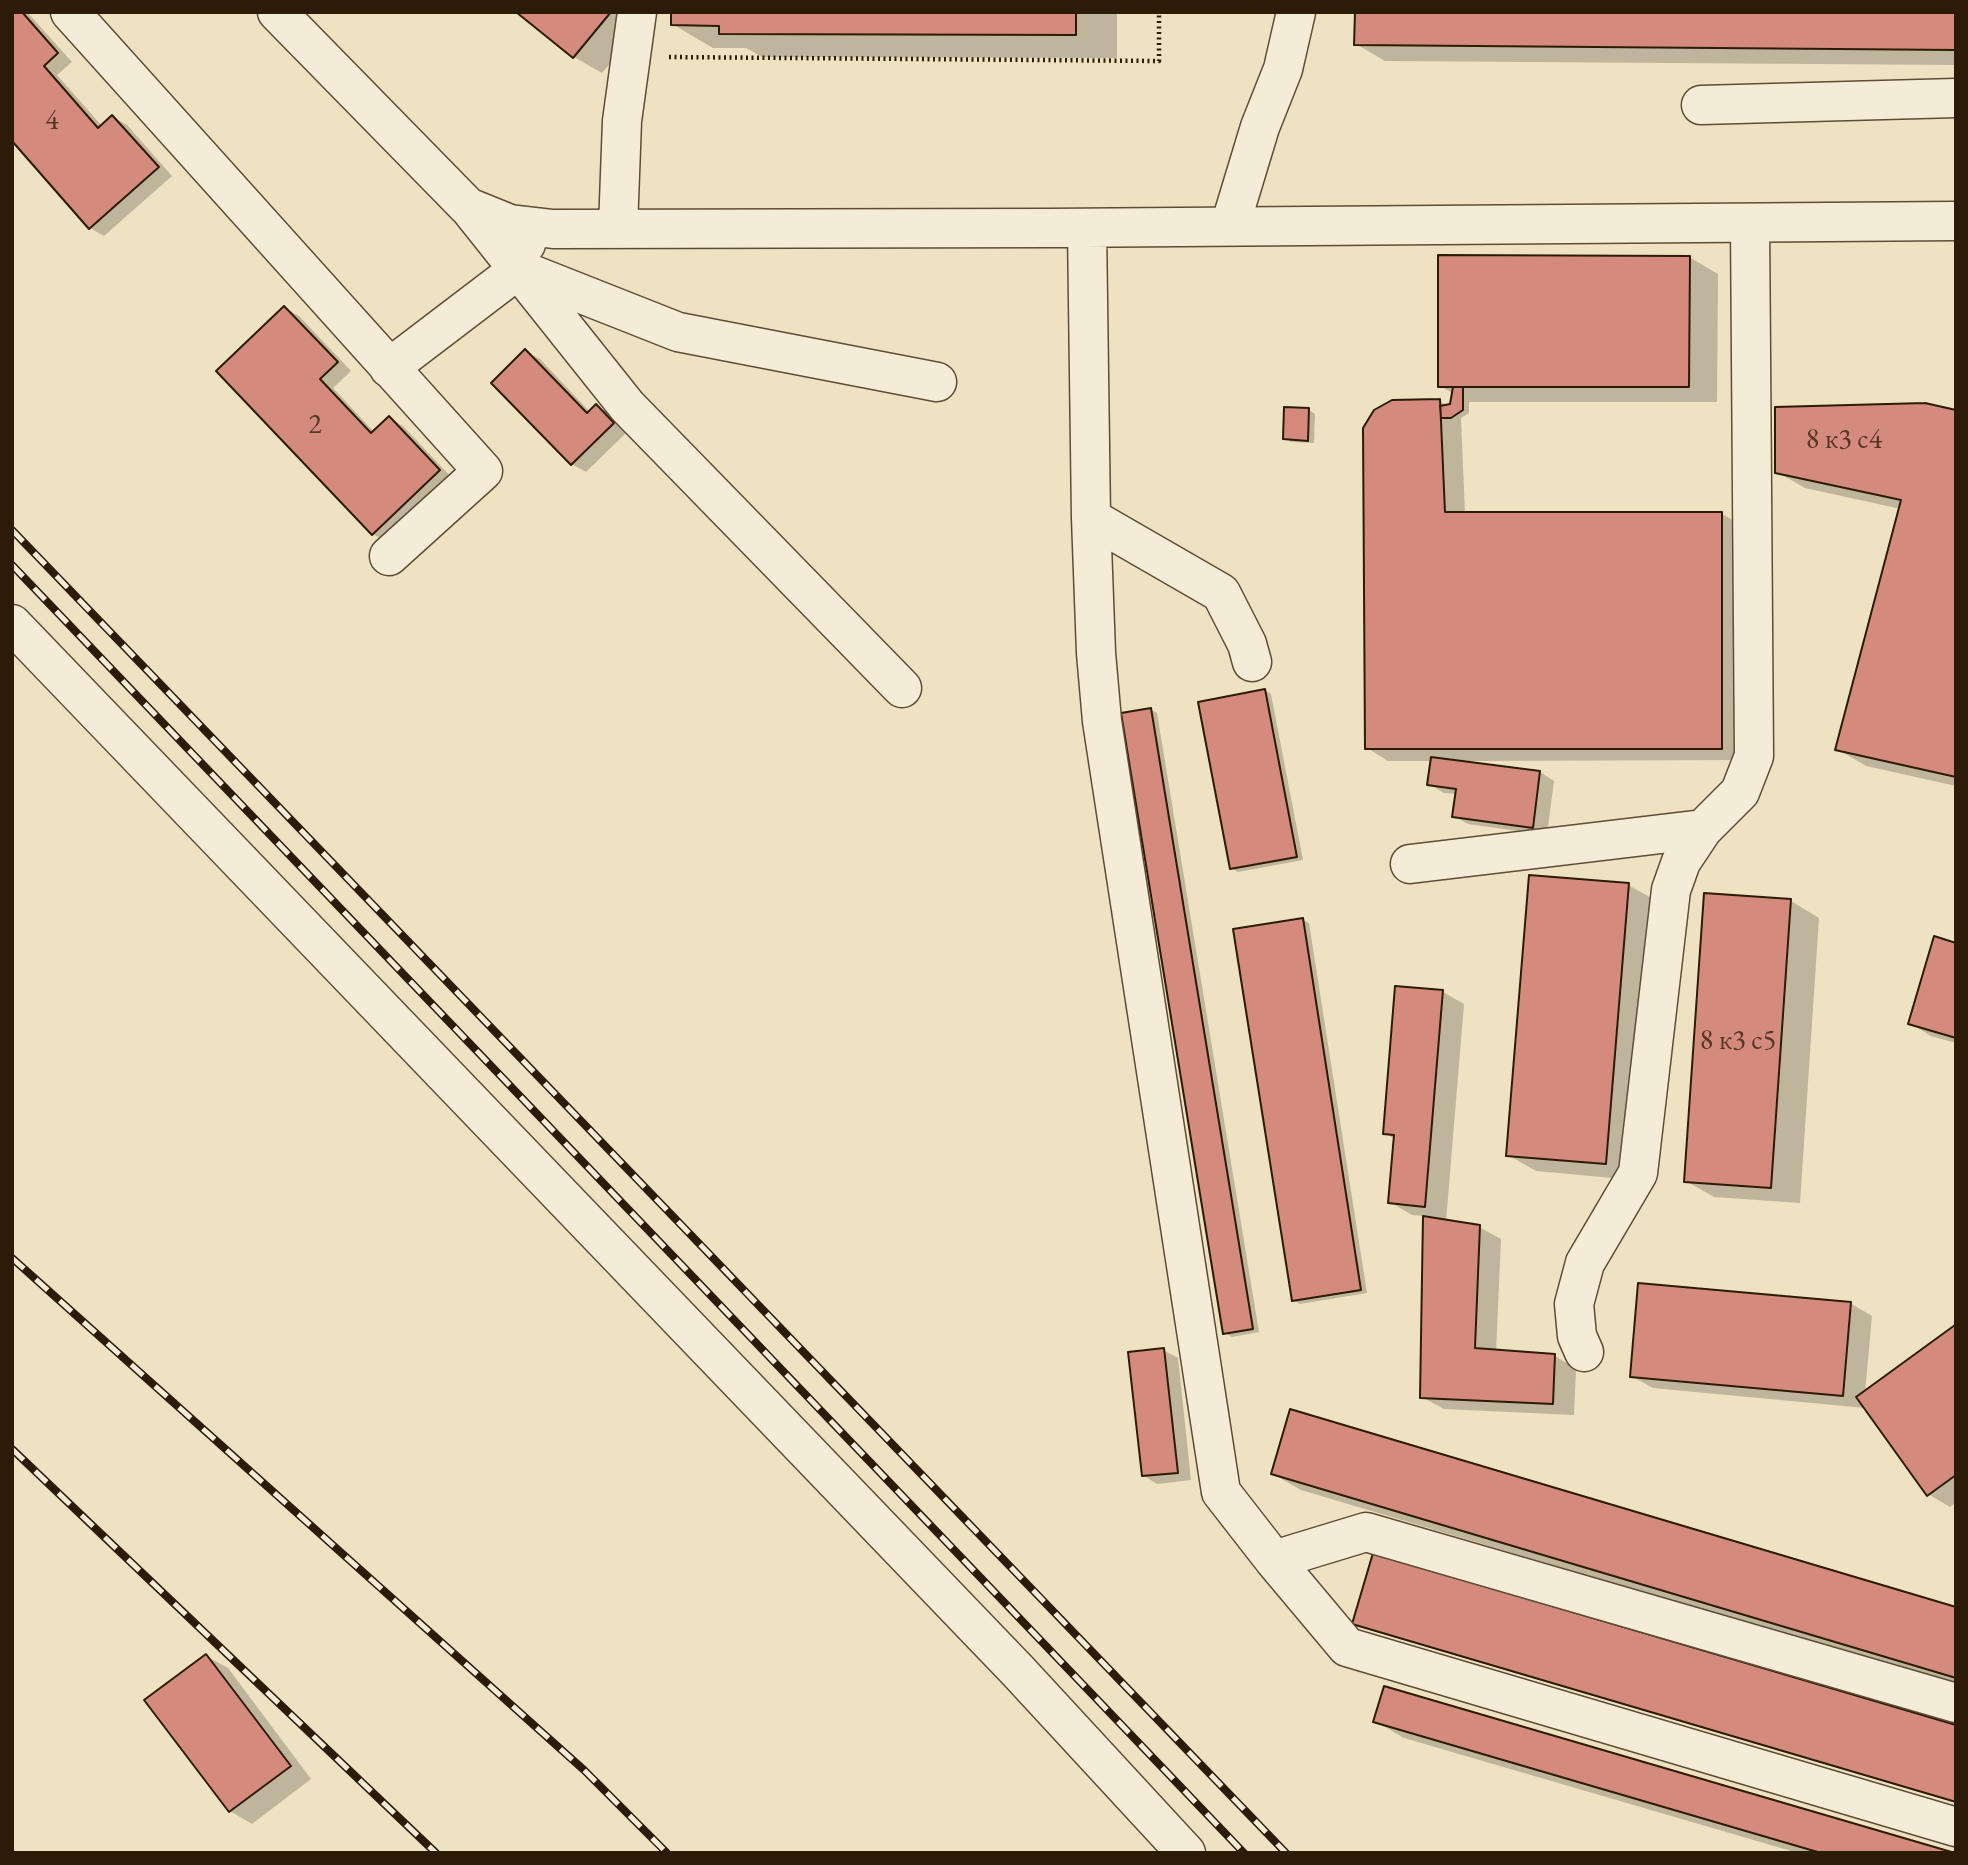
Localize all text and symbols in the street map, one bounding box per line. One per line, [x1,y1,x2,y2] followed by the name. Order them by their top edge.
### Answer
[45,104,59,138] house number: 4
[308,408,322,442] house number: 2
[1806,423,1882,457] house number: 8 к3 с4
[1700,1024,1776,1058] house number: 8 к3 с5

